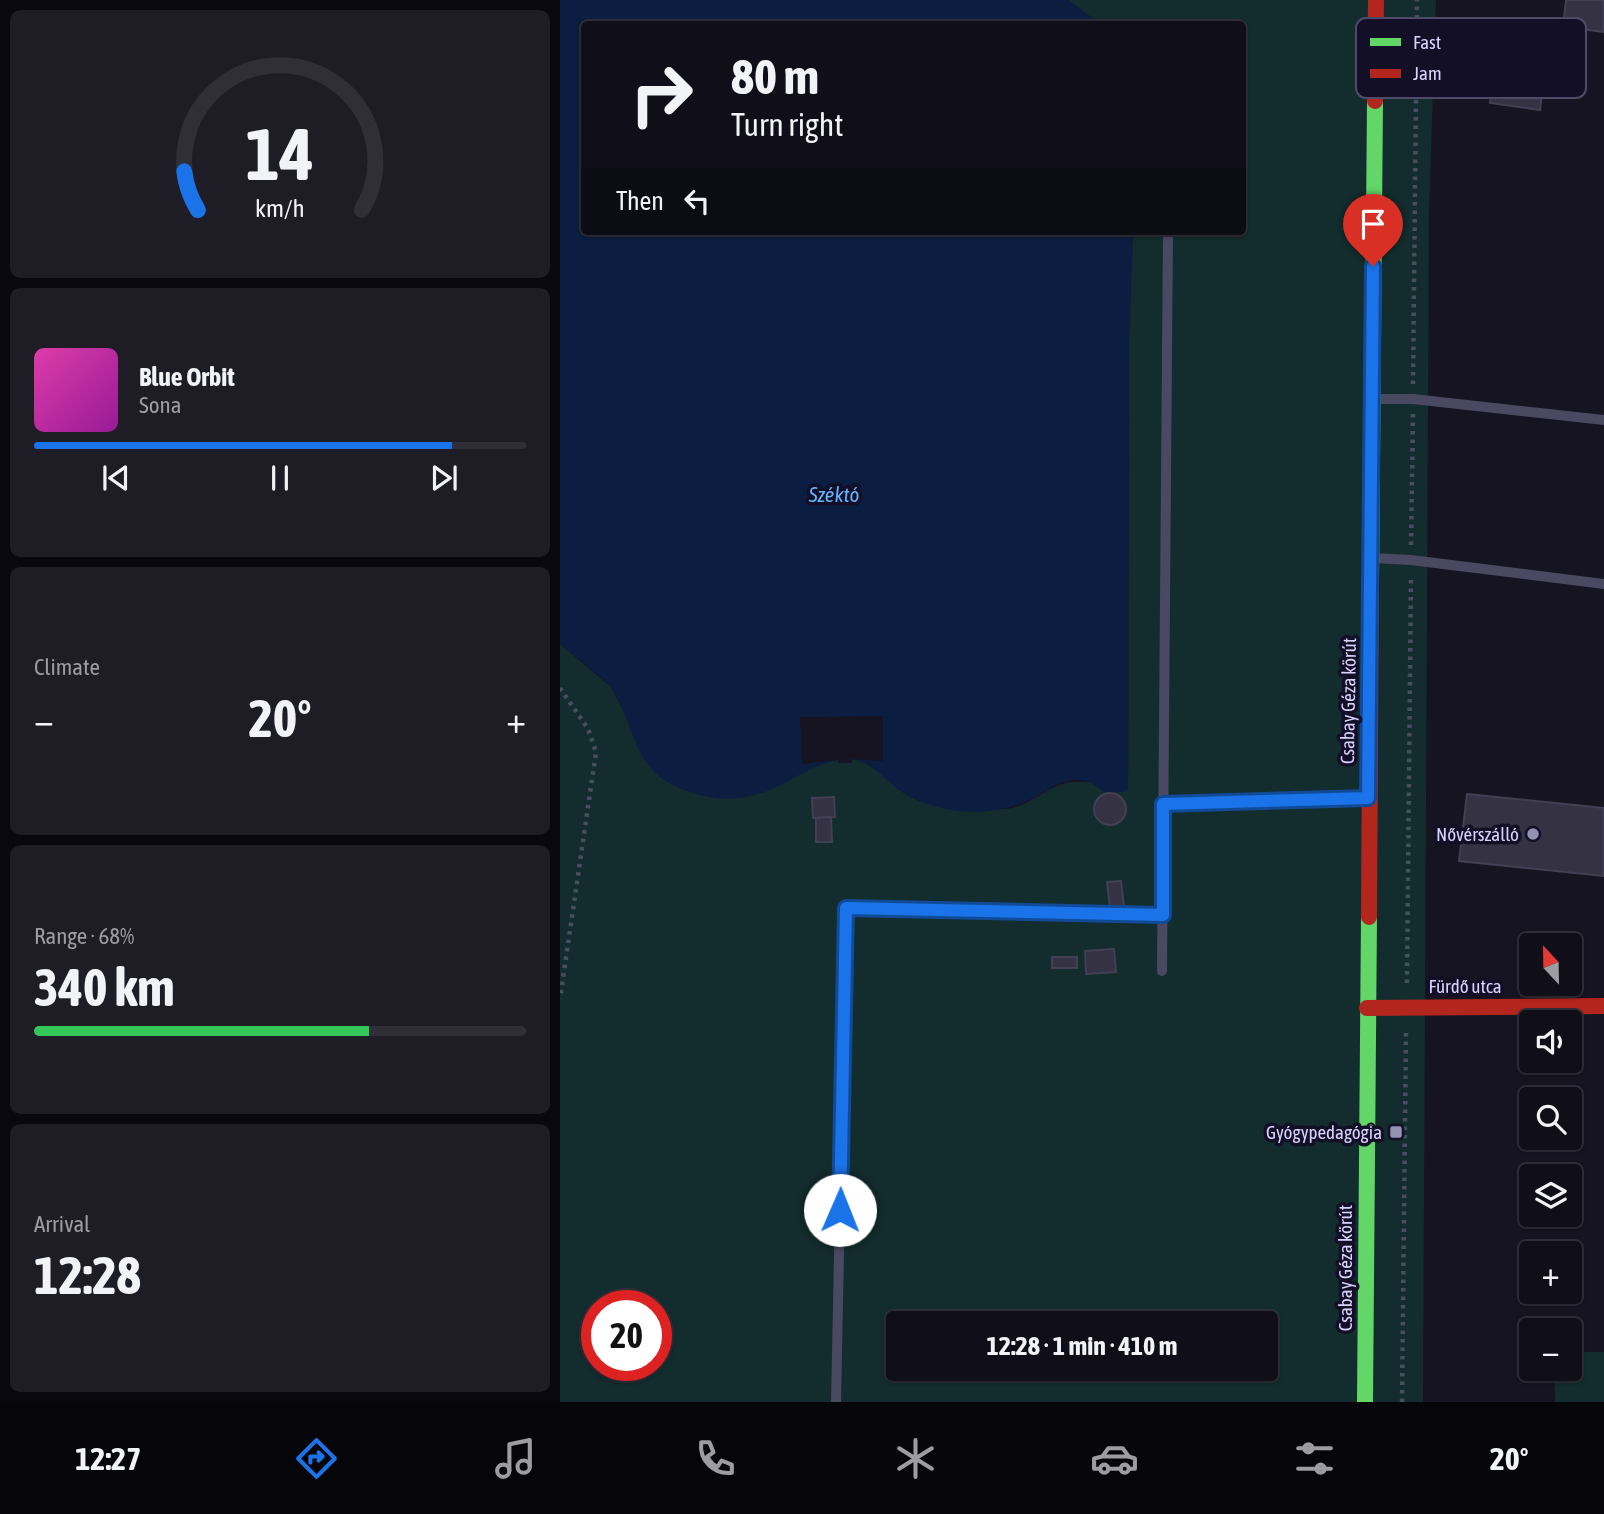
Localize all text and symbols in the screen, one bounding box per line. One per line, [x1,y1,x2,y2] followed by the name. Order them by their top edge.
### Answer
[1356,18,1586,98] legend
[1413,31,1441,53] text: Fast
[731,48,819,104] text: 80 m
[616,49,707,140] icon: right
[1413,62,1442,84] text: Jam
[731,106,844,143] text: Turn right
[246,113,314,196] text: 14
[678,182,716,220] icon: left
[616,186,664,216] text: Then
[255,194,305,222] text: km/h
[1343,194,1403,266] pin
[1354,205,1392,243] icon: arrive
[139,362,235,392] text: Blue Orbit
[139,392,181,418] text: Sona
[97,459,135,497] icon: previous
[261,459,299,497] icon: pause
[425,459,463,497] icon: next
[808,482,859,506] water label: Széktó
[1336,638,1360,764] street label: Csabay Géza körút
[34,654,100,680] text: Climate
[248,688,312,748] text: 20°
[34,698,54,741] text: −
[506,698,526,741] text: +
[1436,823,1519,845] place label: Nővérszálló
[1525,826,1541,842] marker: Nővérszálló
[34,923,134,949] text: Range · 68%
[1519,933,1582,996] north arrow
[1519,933,1582,1381] map controls
[34,957,175,1017] text: 340 km
[1428,975,1502,997] street label: Fürdő utca
[1519,1010,1582,1073] button: sound
[1519,1087,1582,1150] button: search
[1266,1121,1382,1143] place label: Gyógypedagógia
[1388,1124,1404,1140] marker: Gyógypedagógia
[1519,1164,1582,1227] button: layers
[803,1173,877,1247] position arrow
[1334,1205,1356,1331] street label: Csabay Géza körút
[34,1211,90,1237] text: Arrival
[1519,1241,1582,1304] button: +
[34,1245,141,1305] text: 12:28
[581,1290,672,1381] speed limit sign: 20
[1519,1318,1582,1381] button: −
[987,1331,1177,1361] text: 12:28 · 1 min · 410 m
[292,1434,341,1483] icon: directions
[491,1434,540,1483] icon: music
[691,1434,740,1483] icon: phone
[891,1434,940,1483] icon: climate
[1090,1434,1139,1483] icon: car
[1290,1434,1339,1483] icon: filters
[75,1440,141,1477] text: 12:27
[1490,1440,1529,1477] text: 20°

